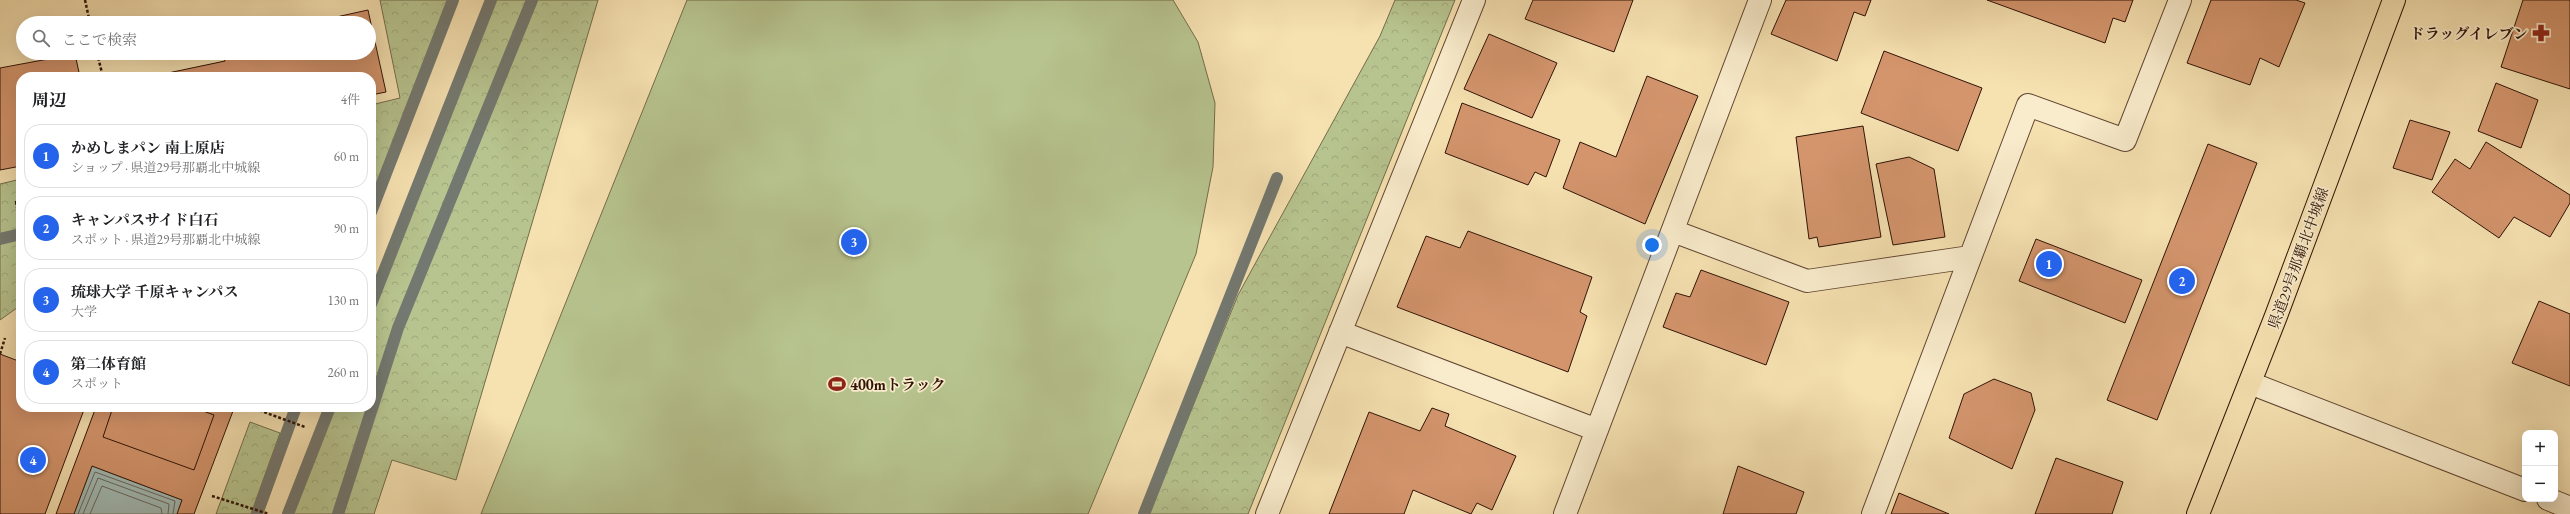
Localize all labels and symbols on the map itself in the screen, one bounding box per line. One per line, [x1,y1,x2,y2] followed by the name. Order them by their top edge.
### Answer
[2531,23,2551,43] pharmacy icon: ドラッグイレブン
[2410,24,2528,43] place label: ドラッグイレブン
[2264,185,2332,331] street label: 県道29号那覇北中城線
[841,227,867,257] pin: 3
[1642,235,1662,255] your location
[2036,249,2062,279] pin: 1
[2169,266,2195,296] pin: 2
[827,374,847,394] sports icon: 400mトラック
[850,375,946,394] place label: 400mトラック
[20,445,46,475] pin: 4

